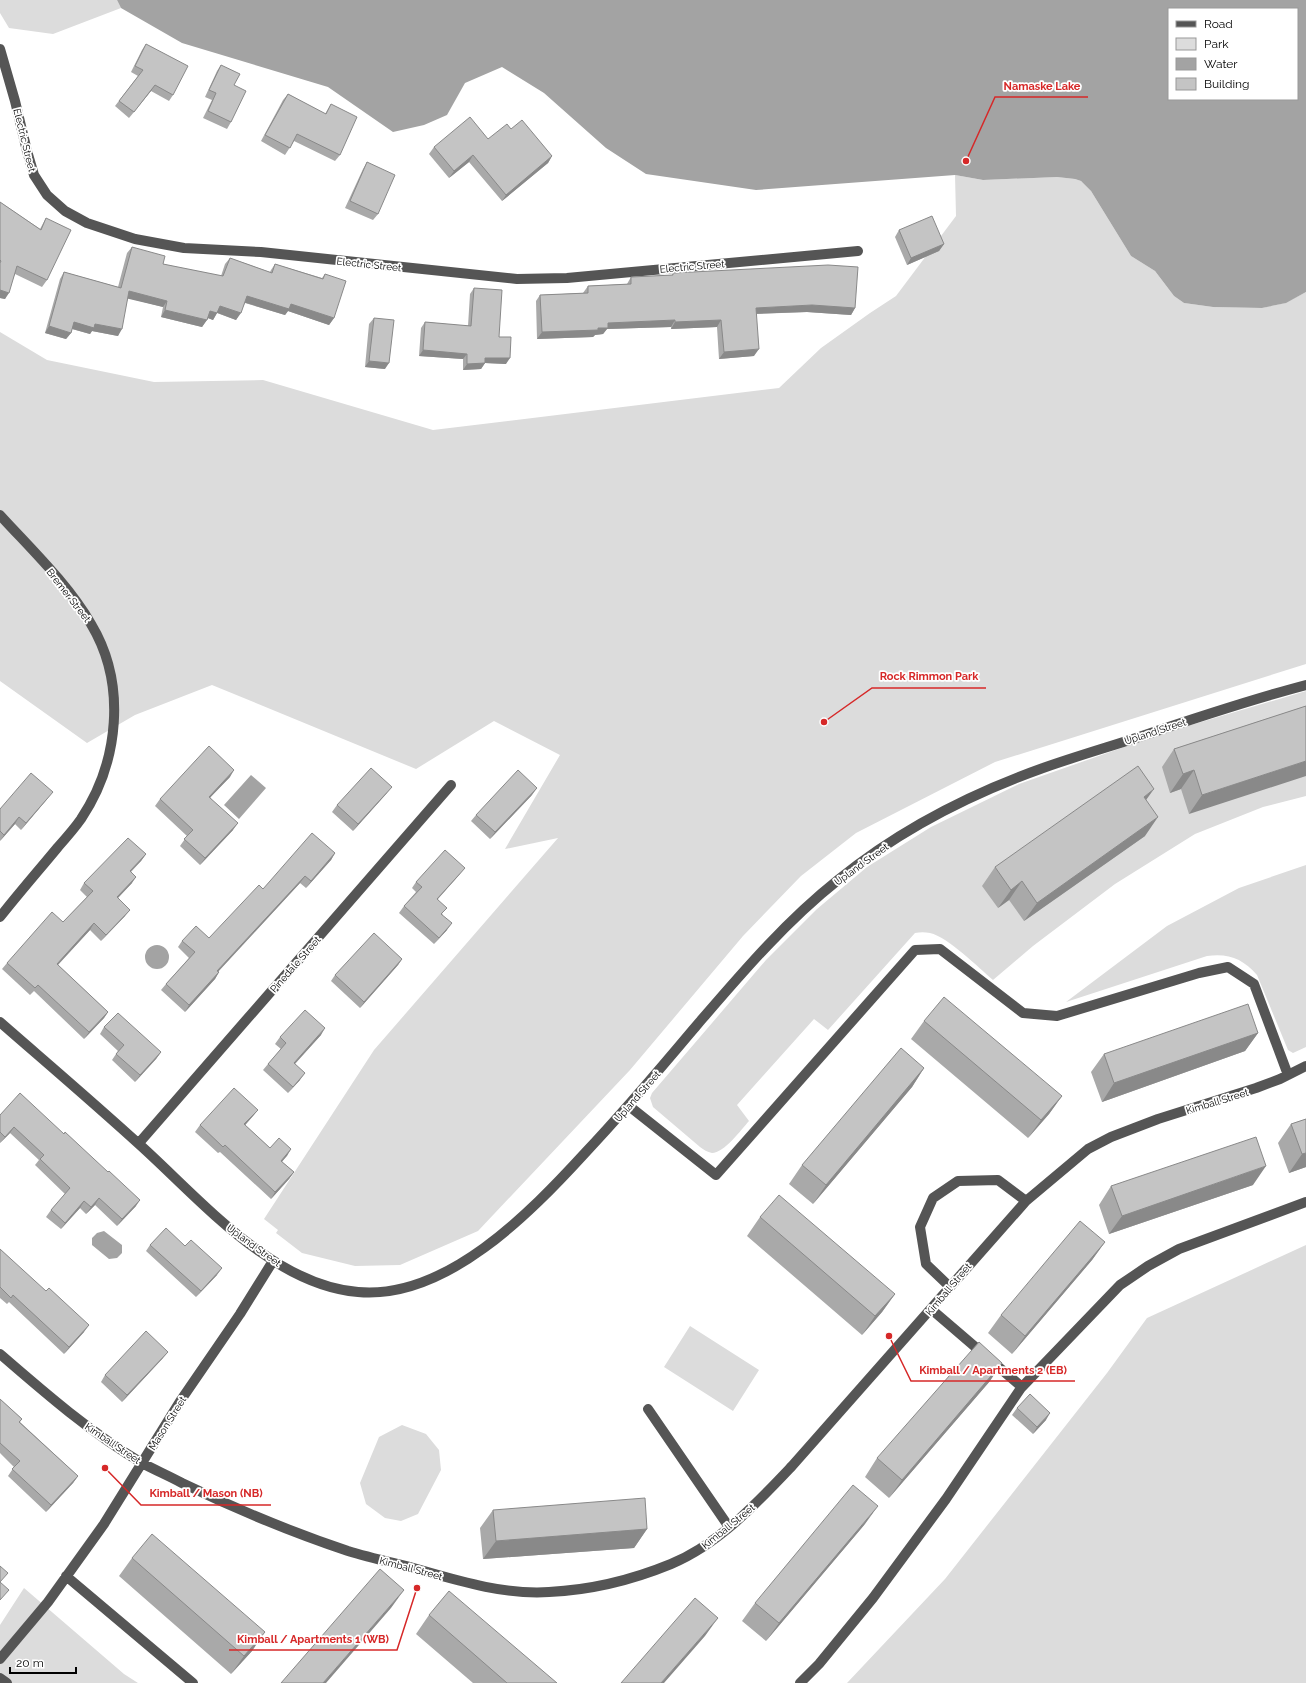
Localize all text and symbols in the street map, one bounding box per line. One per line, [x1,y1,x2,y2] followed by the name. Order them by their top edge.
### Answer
[1168,8,1298,100] legend
[1204,17,1233,31] text: Road
[1204,37,1229,51] text: Park
[1204,57,1238,71] text: Water
[995,74,1088,97] callout: Namaske Lake
[1204,77,1250,91] text: Building
[1004,80,1081,93] text: Namaske Lake
[11,107,38,174] street label: Electric Street
[336,256,402,273] street label: Electric Street
[659,258,726,275] street label: Electric Street
[44,567,93,625] street label: Bremer Street
[872,665,986,688] callout: Rock Rimmon Park
[880,670,979,683] text: Rock Rimmon Park
[1123,716,1188,747] street label: Upland Street
[832,841,891,888] street label: Upland Street
[268,934,323,995] street label: Pinedale Street
[612,1068,663,1124] street label: Upland Street
[1185,1087,1250,1116] street label: Kimball Street
[225,1222,283,1269] street label: Upland Street
[923,1260,974,1318] street label: Kimball Street
[911,1358,1075,1381] callout: Kimball / Apartments 2 (EB)
[919,1364,1067,1377] text: Kimball / Apartments 2 (EB)
[147,1394,189,1452] street label: Mason Street
[83,1421,143,1466] street label: Kimball Street
[141,1482,271,1505] callout: Kimball / Mason (NB)
[149,1487,263,1500] text: Kimball / Mason (NB)
[700,1501,757,1551] street label: Kimball Street
[378,1555,444,1582] street label: Kimball Street
[229,1627,397,1650] callout: Kimball / Apartments 1 (WB)
[237,1633,390,1646] text: Kimball / Apartments 1 (WB)
[10,1649,76,1675] scale bar
[16,1656,44,1670] text: 20 m

